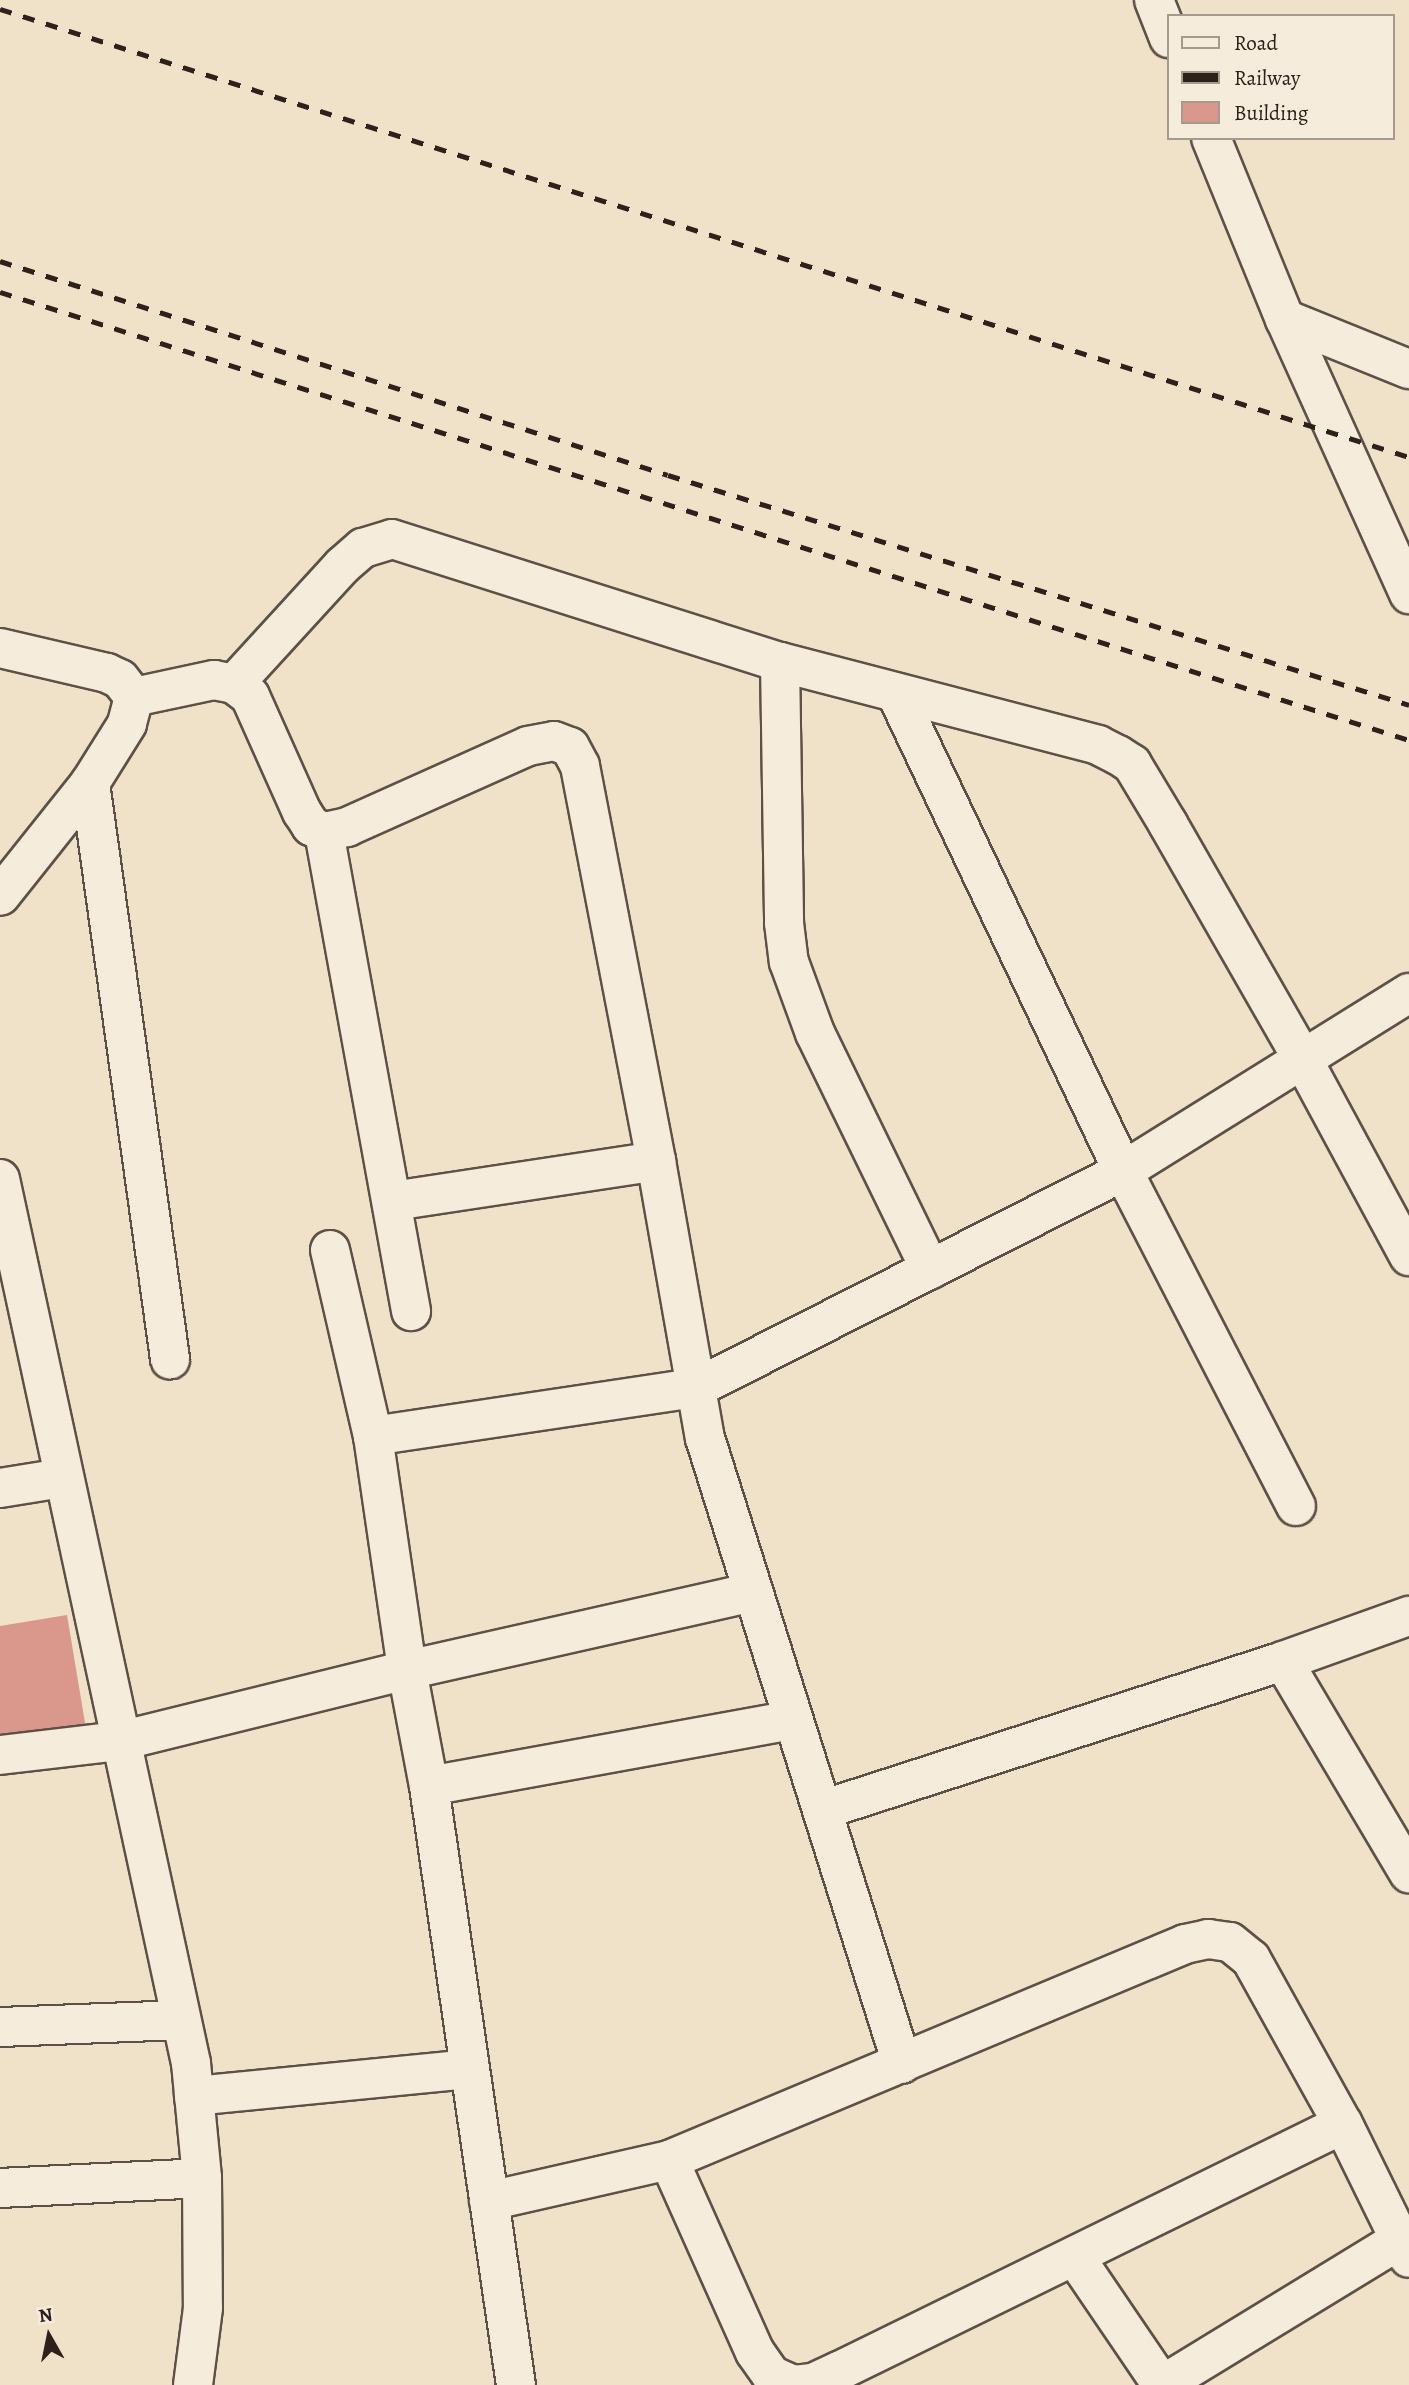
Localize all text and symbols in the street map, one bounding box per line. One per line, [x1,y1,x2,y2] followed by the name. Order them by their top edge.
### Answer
[1168,14,1395,140] legend
[1234,29,1278,57] text: Road
[1234,64,1300,92] text: Railway
[1234,99,1308,127] text: Building
[14,2301,84,2371] north arrow
[37,2301,55,2329] text: N

